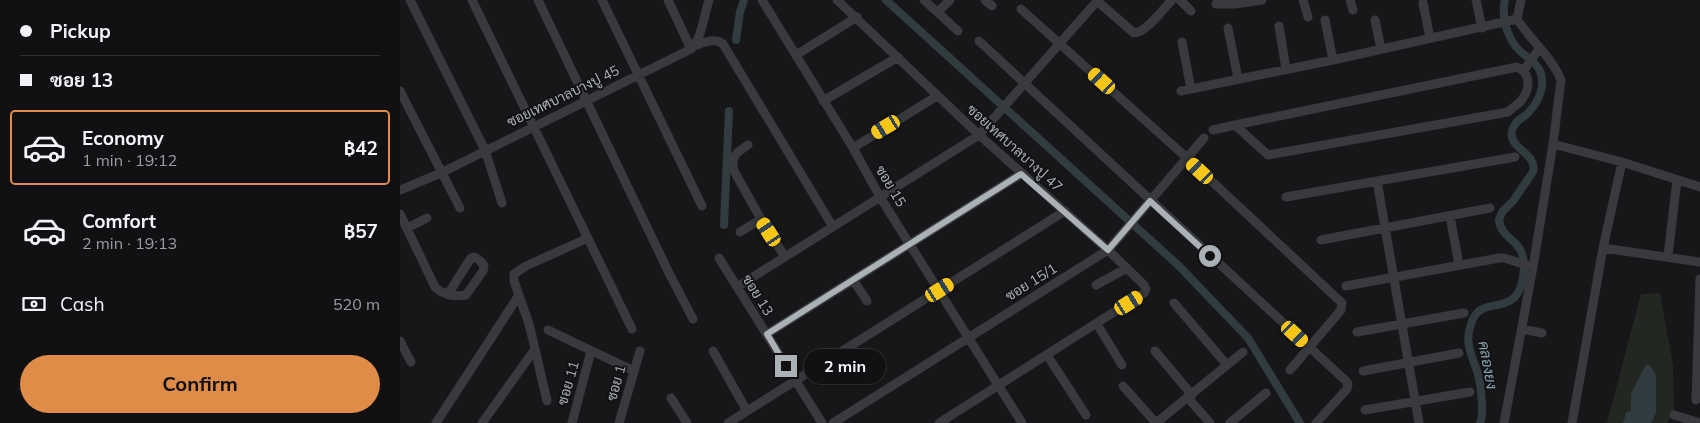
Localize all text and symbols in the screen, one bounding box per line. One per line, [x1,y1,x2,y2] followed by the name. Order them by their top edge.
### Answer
[50,19,111,43] text: Pickup
[504,61,622,132] street label: ซอยเทศบาลบางปู 45
[1085,65,1118,97] car
[50,68,113,92] text: ซอย 13
[963,100,1067,196] street label: ซอยเทศบาลบางปู 47
[869,113,902,141] car
[22,125,67,170] icon: car
[82,126,164,150] text: Economy
[344,136,378,160] text: ฿42
[82,150,177,170] text: 1 min · 19:12
[1183,155,1216,187] car
[872,162,910,210] street label: ซอย 15
[22,208,67,253] icon: car
[82,209,156,233] text: Comfort
[754,215,783,249] car
[344,219,378,243] text: ฿57
[82,233,177,253] text: 2 min · 19:13
[1199,245,1221,267] route start
[1002,259,1060,305] street label: ซอย 15/1
[738,271,778,319] street label: ซอย 13
[923,276,956,304] car
[1112,289,1145,317] car
[20,290,48,318] icon: cash
[60,292,105,316] text: Cash
[333,294,380,314] text: 520 m
[1278,318,1311,350] car
[1474,339,1502,391] water label: คลองยง
[804,348,886,384] callout: 2 min
[20,355,380,413] button: Confirm
[775,355,797,377] route end
[824,356,866,376] text: 2 min
[553,359,583,407] street label: ซอย 11
[602,363,630,403] street label: ซอย 1

